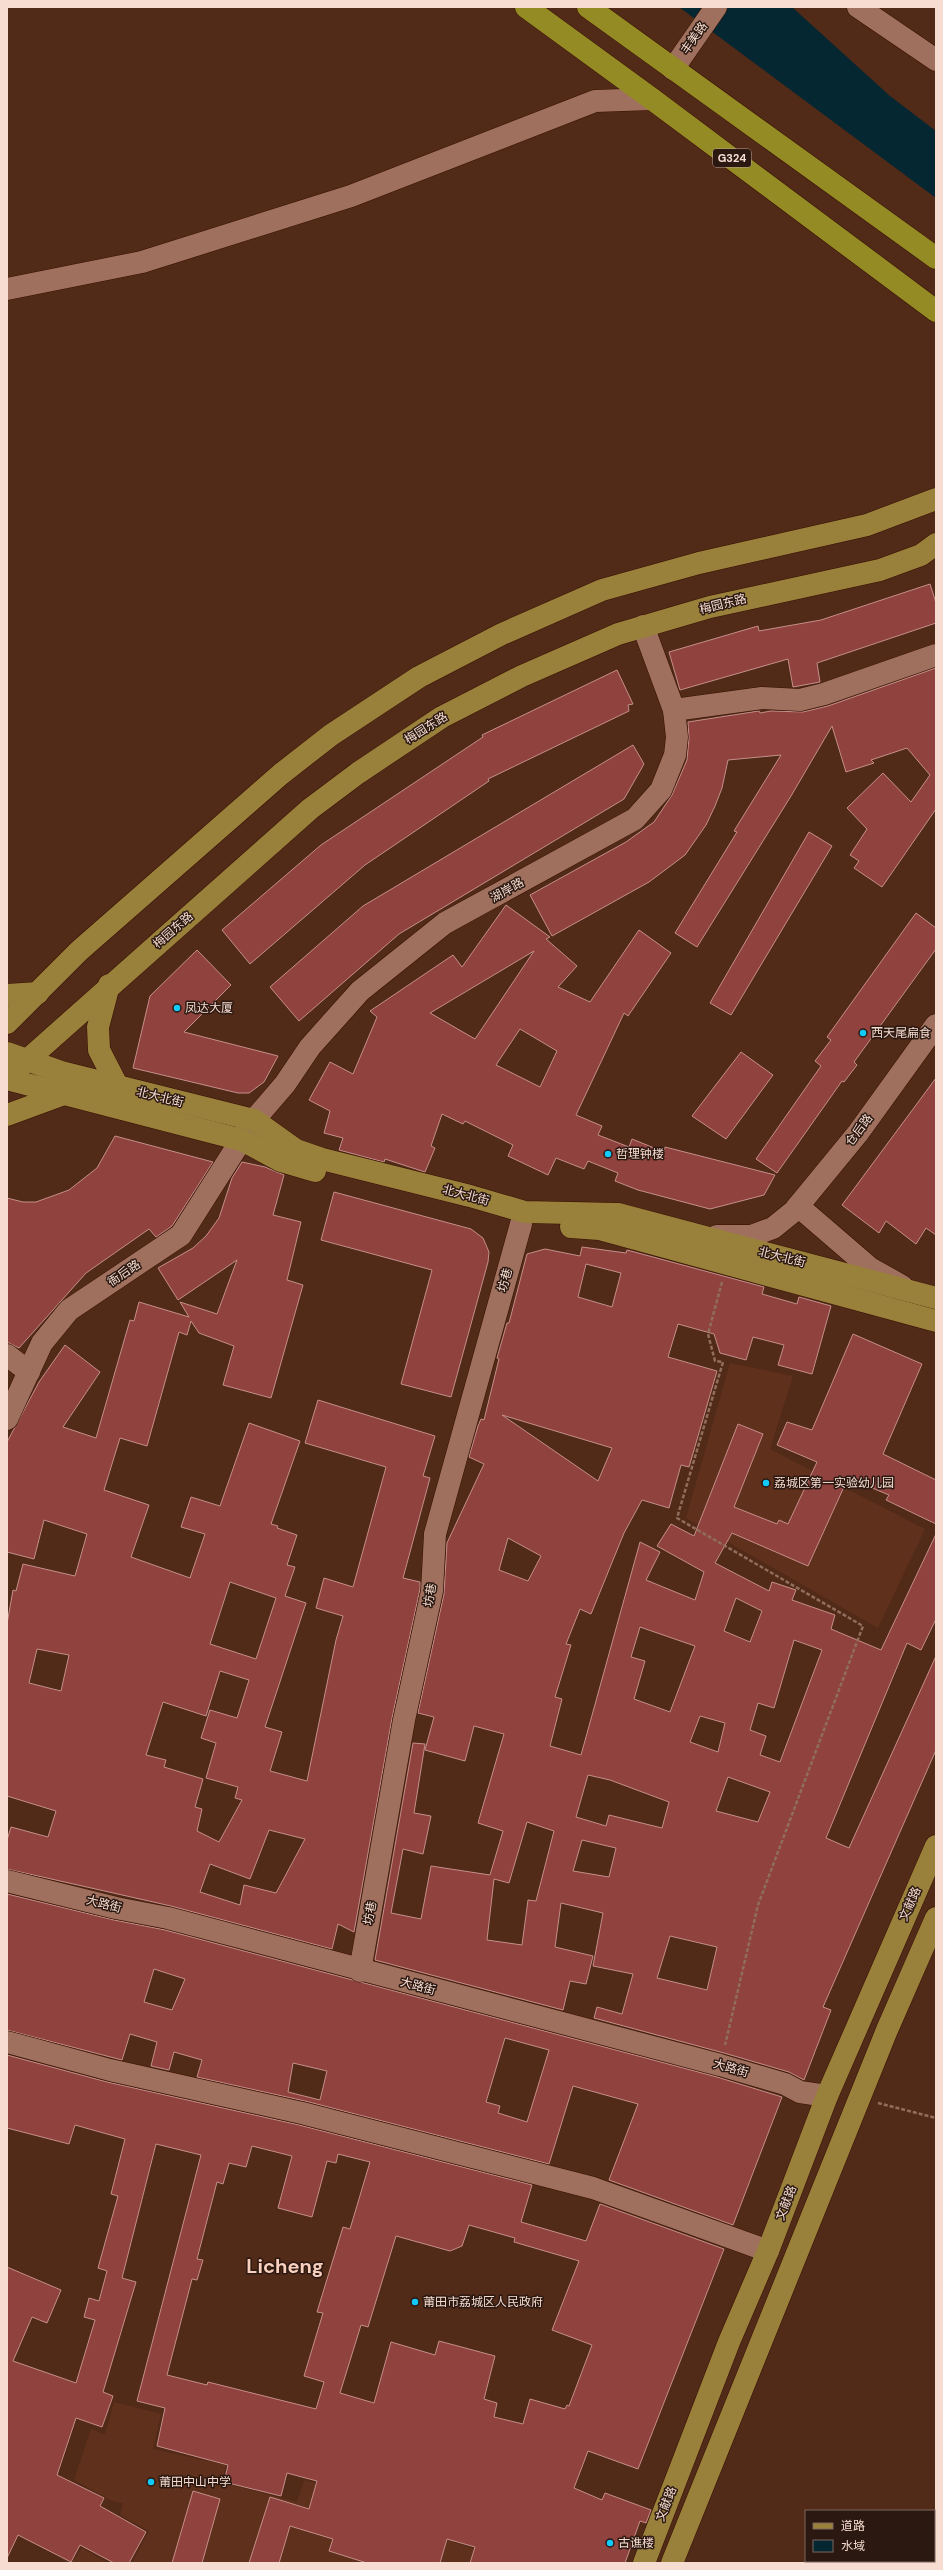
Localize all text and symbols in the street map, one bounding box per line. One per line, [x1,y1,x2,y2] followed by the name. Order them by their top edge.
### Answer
[677,19,711,57] street label: 丰美路
[713,149,751,167] road number: G324
[698,590,748,618] street label: 梅园东路
[401,708,451,748] street label: 梅园东路
[487,874,527,906] street label: 湖岸路
[150,908,196,952] street label: 梅园东路
[185,1000,233,1016] place label: 凤达大厦
[172,1003,182,1013] marker: 凤达大厦
[871,1025,931,1041] place label: 西天尾扁食
[858,1028,868,1038] marker: 西天尾扁食
[135,1083,185,1111] street label: 北大北街
[842,1111,876,1149] street label: 仓后路
[616,1146,664,1162] place label: 哲理钟楼
[603,1149,613,1159] marker: 哲理钟楼
[441,1181,491,1209] street label: 北大北街
[757,1243,807,1271] street label: 北大北街
[105,1256,143,1290] street label: 衙后路
[494,1266,516,1294] street label: 坊巷
[774,1475,894,1491] place label: 荔城区第一实验幼儿园
[761,1478,771,1488] marker: 荔城区第一实验幼儿园
[420,1582,440,1608] street label: 坊巷
[895,1884,925,1924] street label: 文献路
[85,1892,123,1916] street label: 大路街
[360,1900,380,1926] street label: 坊巷
[399,1974,437,1998] street label: 大路街
[711,2055,751,2081] street label: 大路街
[772,2183,800,2223] street label: 文献路
[246,2253,324,2279] district label: Licheng
[423,2294,543,2310] place label: 莆田市荔城区人民政府
[410,2297,420,2307] marker: 莆田市荔城区人民政府
[159,2474,231,2490] place label: 莆田中山中学
[146,2477,156,2487] marker: 莆田中山中学
[652,2484,680,2524] street label: 文献路
[805,2510,935,2562] legend
[841,2518,865,2534] text: 道路
[618,2535,654,2551] place label: 古谯楼
[605,2538,615,2548] marker: 古谯楼
[841,2538,865,2554] text: 水域

